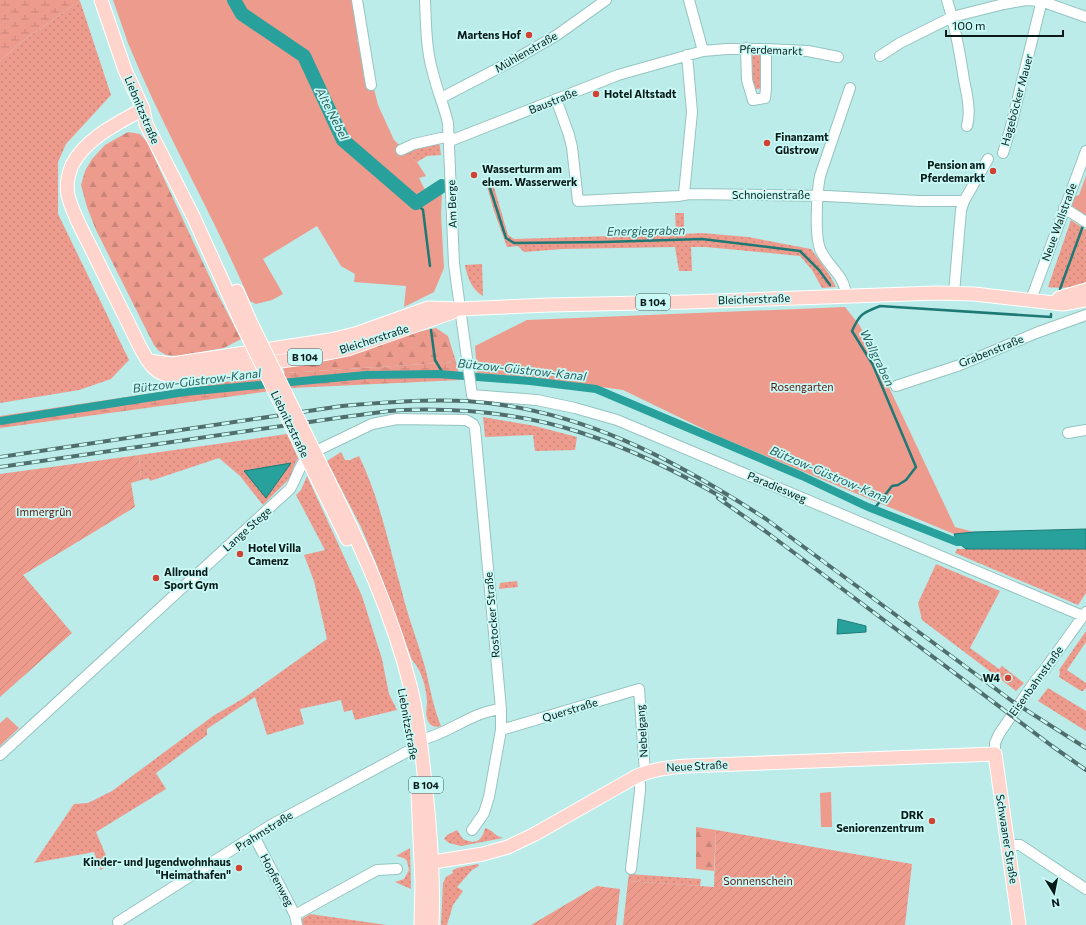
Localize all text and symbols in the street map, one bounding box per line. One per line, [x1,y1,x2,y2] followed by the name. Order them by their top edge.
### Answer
[946,12,1063,38] scale bar
[952,18,986,32] text: 100 m
[457,28,521,41] place label: Martens Hof
[492,28,559,75] street label: Mühlenstraße
[524,30,534,40] marker: Martens Hof
[739,42,803,57] street label: Pferdemarkt
[998,52,1035,147] street label: Hageböcker Mauer
[122,74,163,146] street label: Liebnitzstraße
[313,84,352,143] water label: Alte Nebel
[527,85,579,116] street label: Baustraße
[604,87,677,100] place label: Hotel Altstadt
[591,89,601,99] marker: Hotel Altstadt
[775,130,829,156] place label: Finanzamt Güstrow
[762,138,772,148] marker: Finanzamt Güstrow
[920,158,985,184] place label: Pension am Pferdemarkt
[482,162,578,188] place label: Wasserturm am ehem. Wasserwerk
[988,166,998,176] marker: Pension am Pferdemarkt
[469,170,479,180] marker: Wasserturm am ehem. Wasserwerk
[444,179,459,228] street label: Am Berge
[1038,181,1079,263] street label: Neue Wallstraße
[732,188,810,201] street label: Schnoienstraße
[606,222,686,238] water label: Energiegraben
[718,291,791,306] street label: Bleicherstraße
[636,294,670,310] road number: B 104
[337,321,410,356] street label: Bleicherstraße
[858,327,898,388] water label: Wallgraben
[957,332,1025,369] street label: Grabenstraße
[288,349,322,365] road number: B 104
[457,355,588,383] water label: Bützow-Güstrow-Kanal
[132,365,263,395] water label: Bützow-Güstrow-Kanal
[770,380,834,393] park label: Rosengarten
[269,388,312,459] street label: Liebnitzstraße
[768,442,893,506] water label: Bützow-Güstrow-Kanal
[746,468,809,505] street label: Paradiesweg
[220,503,274,554] street label: Lange Stege
[16,505,72,518] park label: Immergrün
[248,541,301,567] place label: Hotel Villa Camenz
[235,549,245,559] marker: Hotel Villa Camenz
[164,565,219,591] place label: Allround Sport Gym
[481,571,502,659] street label: Rostocker Straße
[151,573,161,583] marker: Allround Sport Gym
[1006,643,1065,718] street label: Eisenbahnstraße
[982,671,1000,684] place label: W4
[1003,673,1013,683] marker: W4
[396,687,421,761] street label: Liebnitzstraße
[541,695,599,724] street label: Querstraße
[633,704,650,758] street label: Nebelgang
[666,757,728,774] street label: Neue Straße
[409,777,443,793] road number: B 104
[994,793,1021,885] street label: Schwaaner Straße
[233,808,295,853] street label: Prahmstraße
[836,808,924,834] place label: DRK Seniorenzentrum
[927,816,937,826] marker: DRK Seniorenzentrum
[258,851,297,908] street label: Hopfenweg
[83,855,231,881] place label: Kinder- und Jugendwohnhaus "Heimathafen"
[234,863,244,873] marker: Kinder- und Jugendwohnhaus "Heimathafen"
[1034,873,1074,913] north arrow
[723,874,793,887] park label: Sonnenschein
[1051,896,1061,910] text: N

